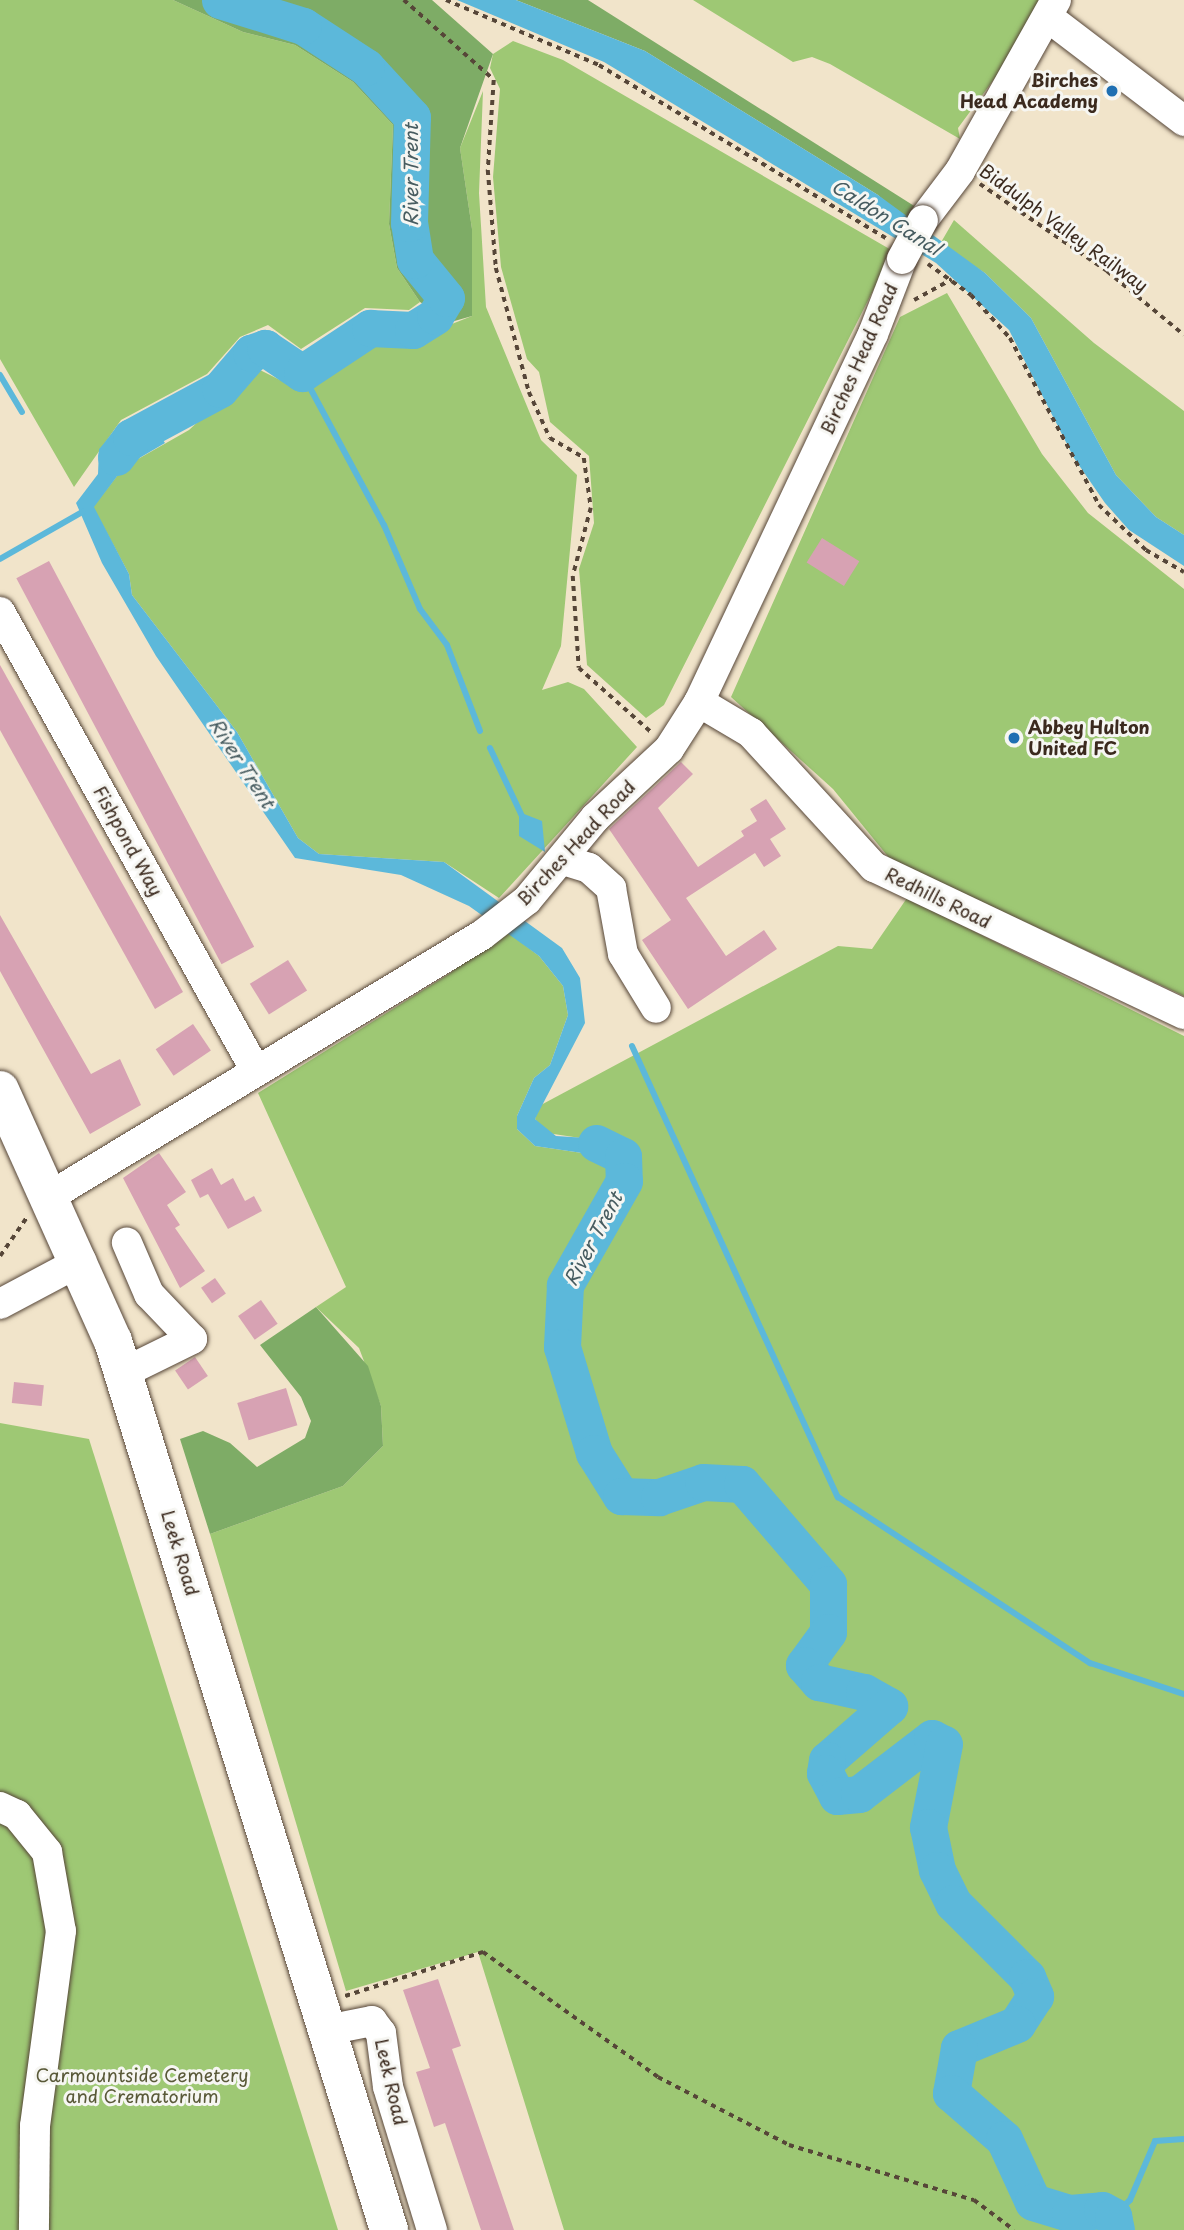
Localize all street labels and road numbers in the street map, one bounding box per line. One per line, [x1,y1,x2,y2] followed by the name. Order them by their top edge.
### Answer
[974,159,1154,297] street label: Biddulph Valley Railway
[816,280,902,438] street label: Birches Head Road
[512,776,640,910] street label: Birches Head Road
[89,783,167,899] street label: Fishpond Way
[882,863,994,933] street label: Redhills Road
[157,1507,203,1599] street label: Leek Road
[370,2036,412,2128] street label: Leek Road

